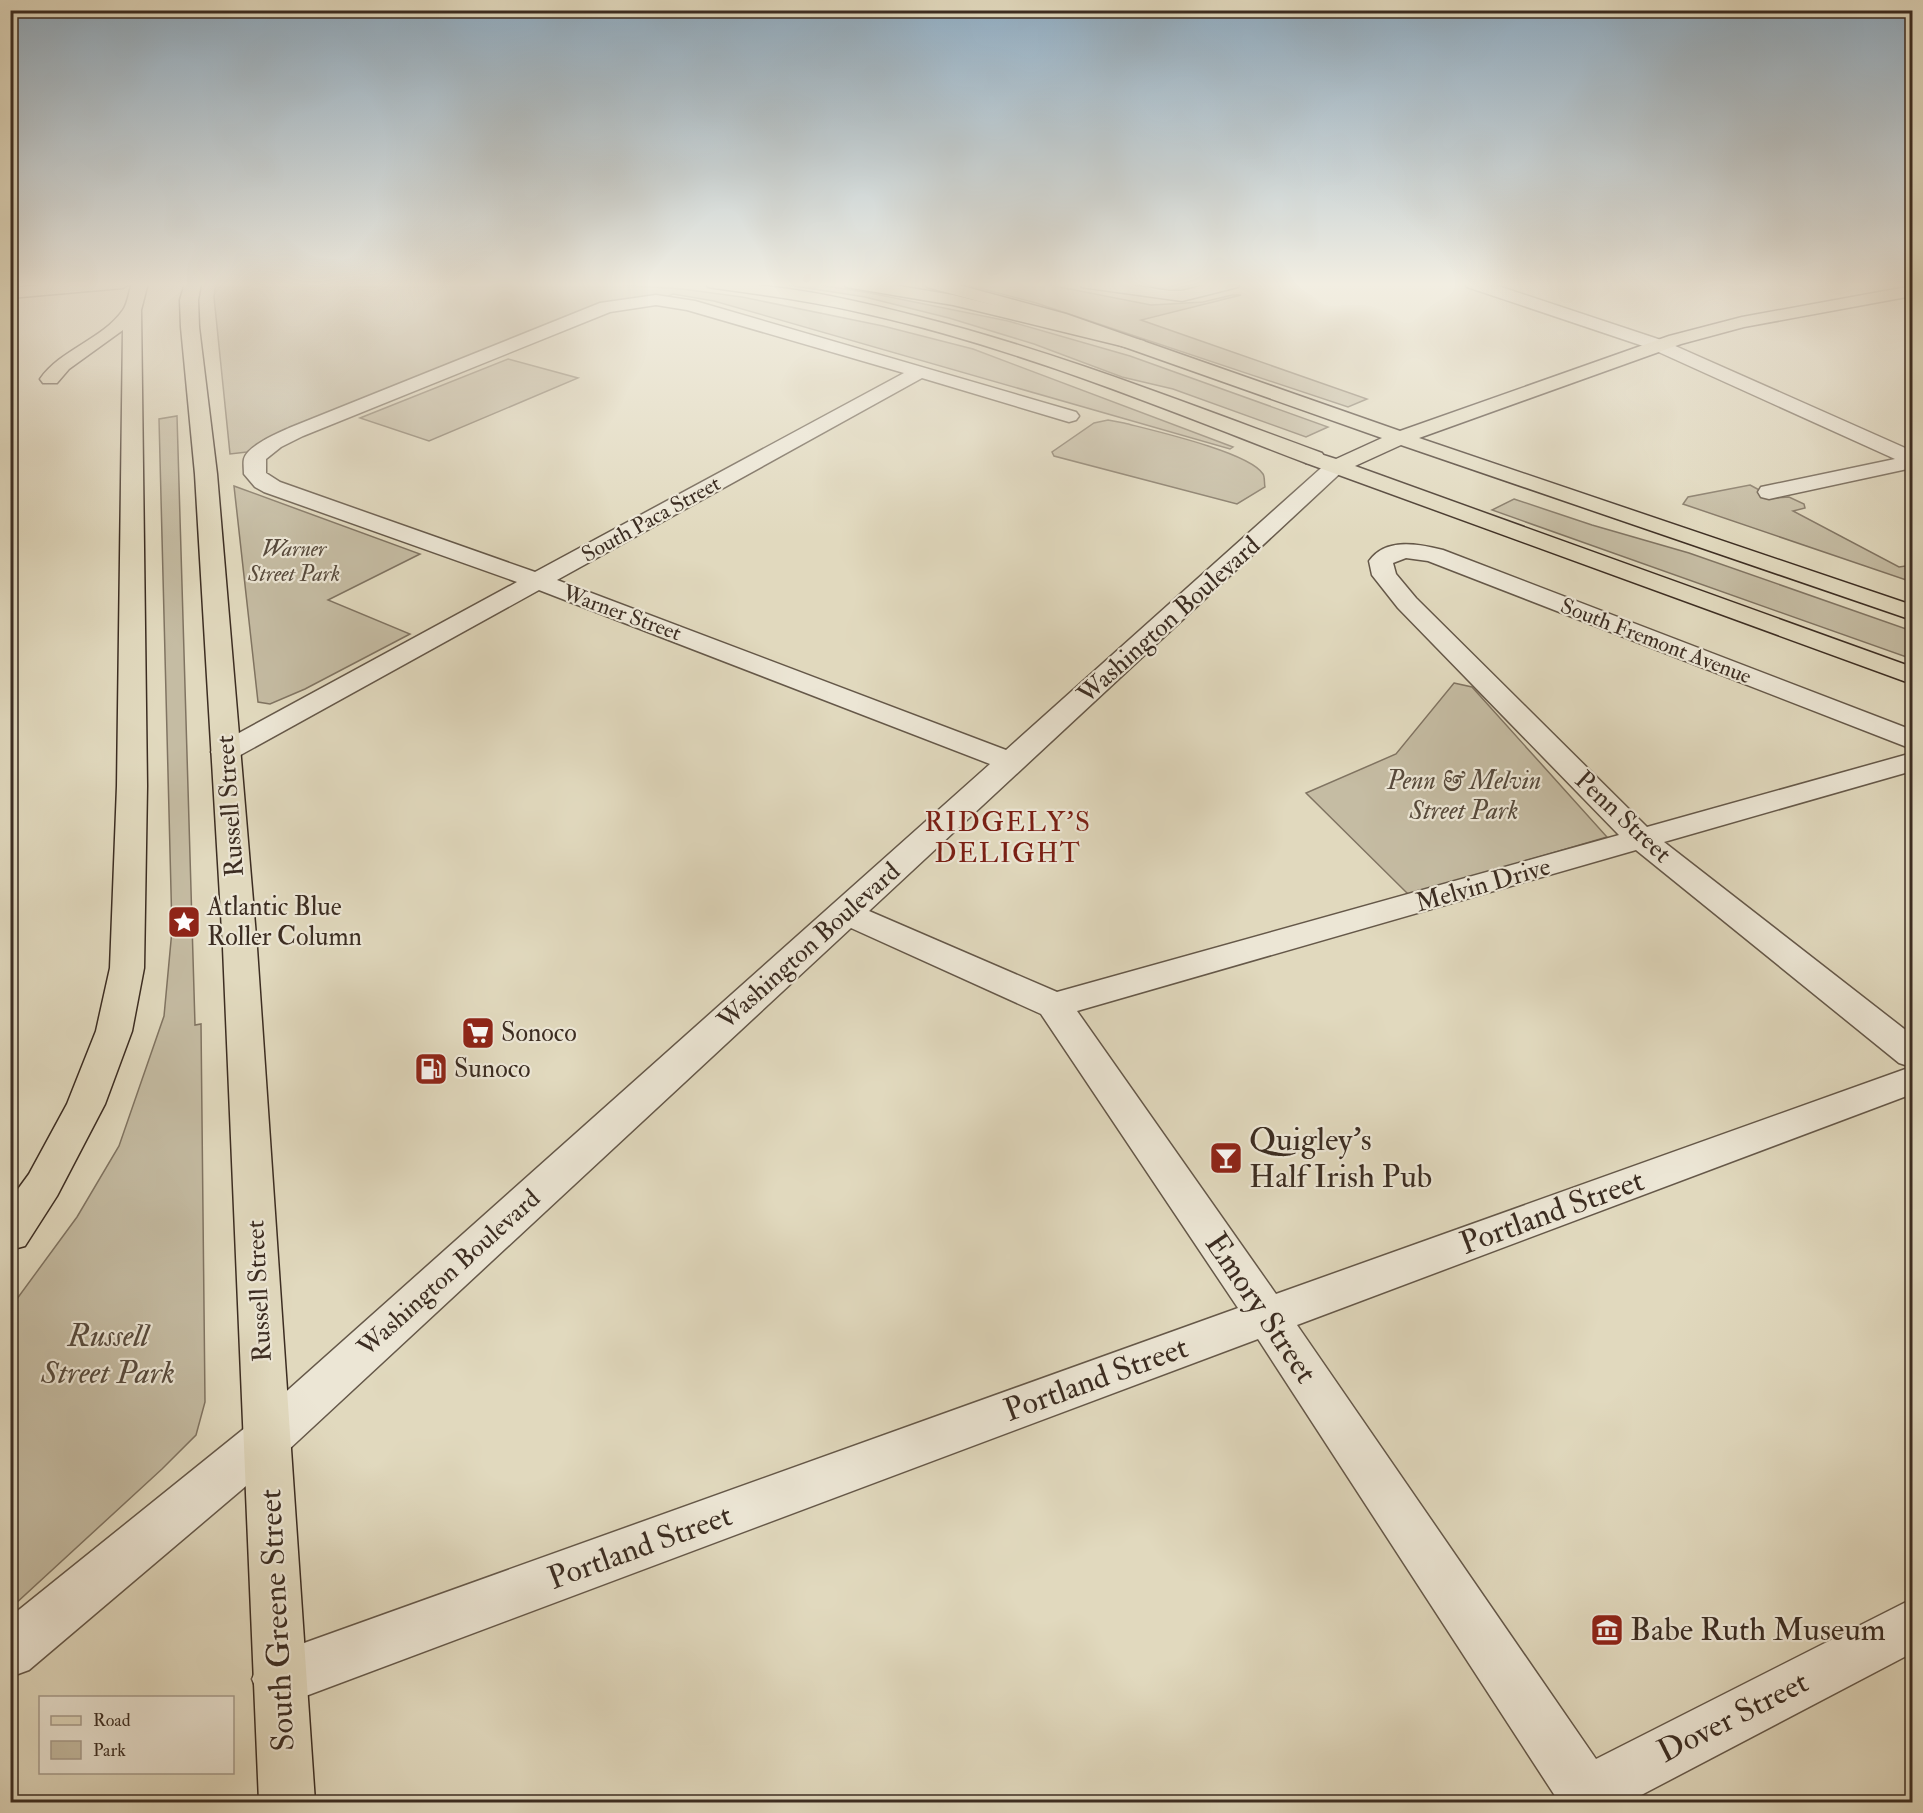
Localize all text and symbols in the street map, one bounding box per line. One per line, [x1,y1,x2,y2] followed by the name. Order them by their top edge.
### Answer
[577,469,725,569] street label: South Paca Street
[1070,529,1267,711] street label: Washington Boulevard
[247,535,340,588] park label: Warner Street Park
[558,578,685,647] street label: Warner Street
[1557,592,1755,690] street label: South Fremont Avenue
[209,734,251,878] street label: Russell Street
[1568,764,1678,870] street label: Penn Street
[1386,765,1541,827] park label: Penn & Melvin Street Park
[925,806,1091,870] district label: RIDGELY'S DELIGHT
[1412,850,1554,919] street label: Melvin Drive
[710,855,907,1037] street label: Washington Boulevard
[206,891,362,953] place label: Atlantic Blue Roller Column
[166,904,202,940] place icon: Atlantic Blue Roller Column
[460,1015,496,1051] supermarket icon: Sonoco
[501,1017,577,1049] place label: Sonoco
[413,1051,449,1087] fuel station icon: Sunoco
[454,1053,531,1085] place label: Sunoco
[1249,1120,1432,1197] place label: Quigley's Half Irish Pub
[1208,1140,1244,1176] bar icon: Quigley's Half Irish Pub
[1455,1160,1649,1264] street label: Portland Street
[350,1182,547,1364] street label: Washington Boulevard
[239,1219,279,1363] street label: Russell Street
[1196,1225,1326,1391] street label: Emory Street
[40,1316,175,1393] park label: Russell Street Park
[999,1327,1193,1431] street label: Portland Street
[250,1488,304,1752] street label: South Greene Street
[543,1495,737,1599] street label: Portland Street
[1630,1610,1886,1650] place label: Babe Ruth Museum
[1589,1612,1625,1648] museum icon: Babe Ruth Museum
[1651,1662,1815,1772] street label: Dover Street
[39,1696,234,1774] legend
[93,1709,131,1732] text: Road
[93,1739,126,1762] text: Park

